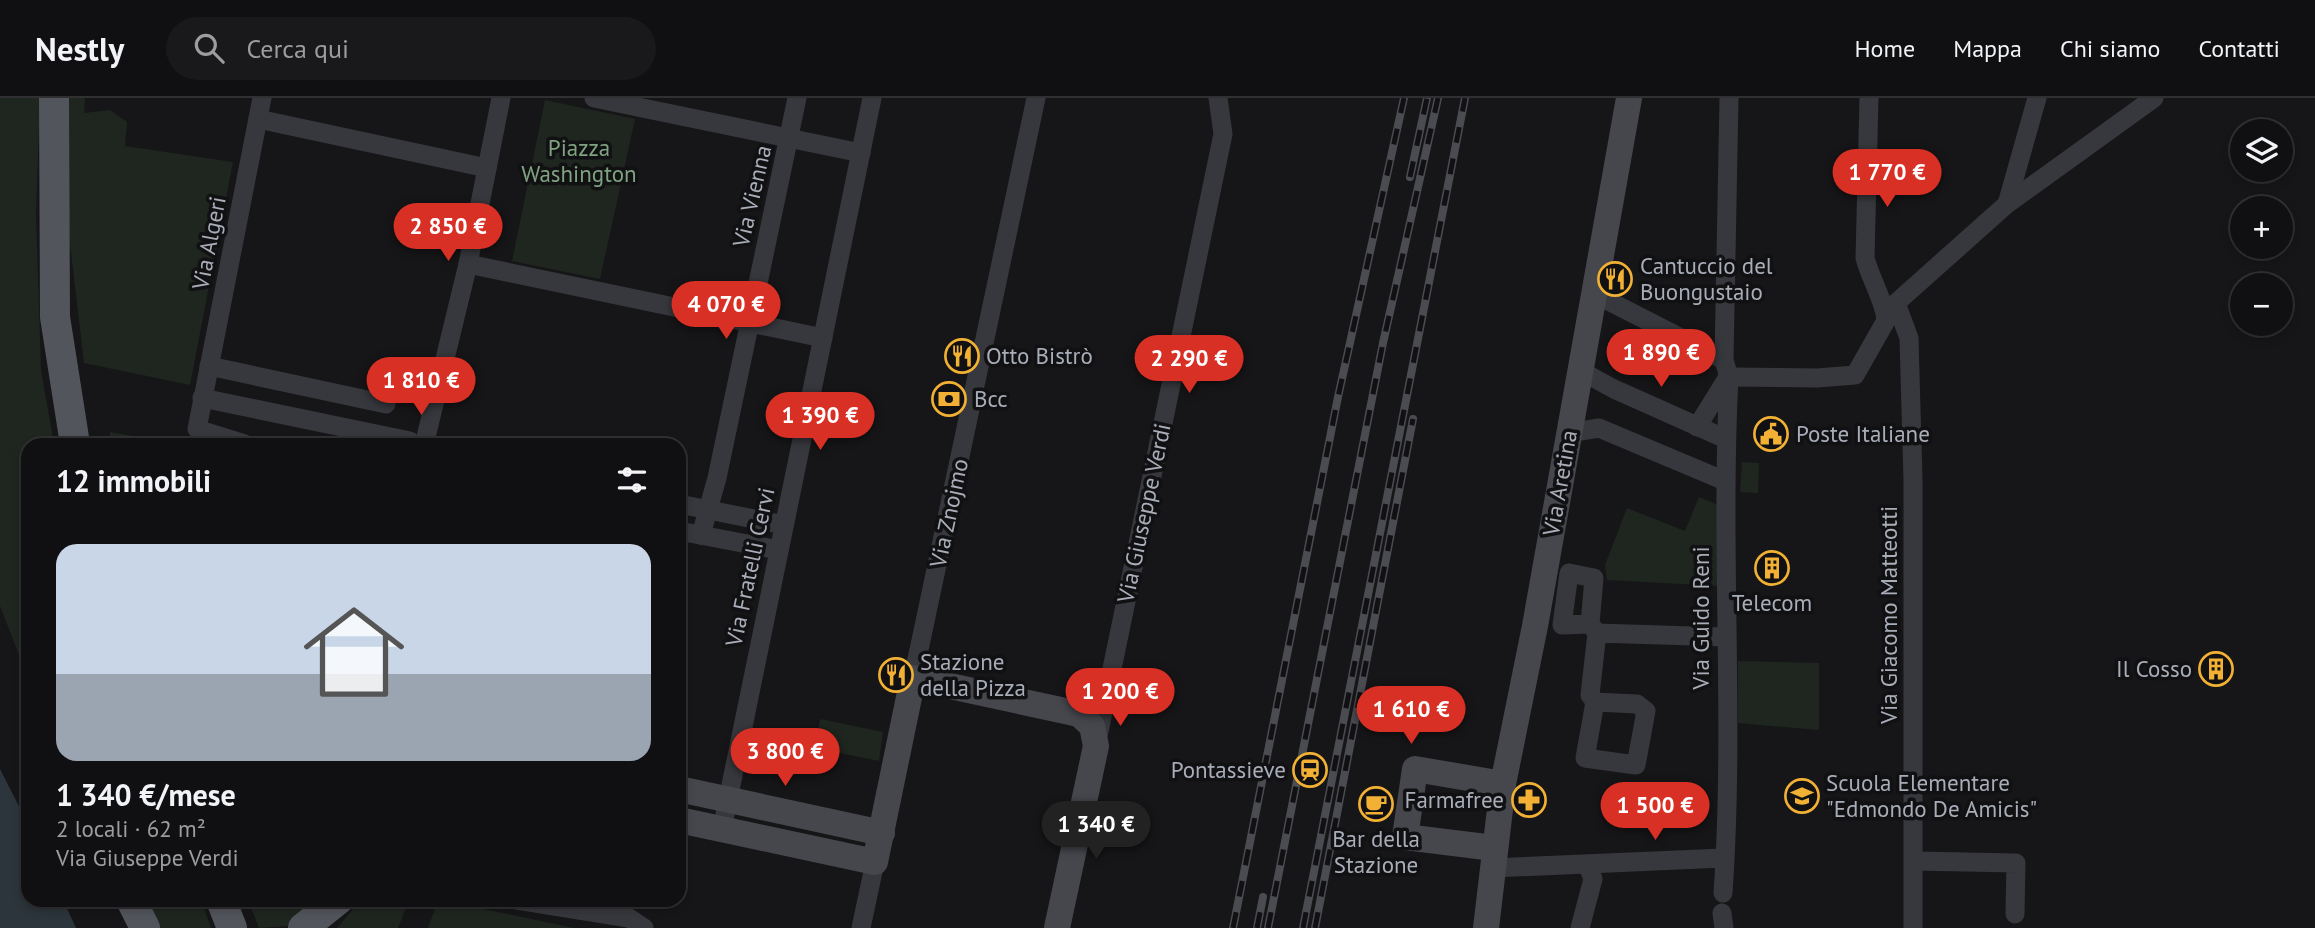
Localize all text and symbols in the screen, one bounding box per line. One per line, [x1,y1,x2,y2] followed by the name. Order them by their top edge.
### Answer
[166,17,656,80] search box
[35,27,124,70] text: Nestly
[190,29,228,67] icon: search
[246,32,349,65] text: Cerca qui
[1854,33,1915,64] text: Home
[1953,33,2022,64] text: Mappa
[2060,33,2160,64] text: Chi siamo
[2198,33,2280,64] text: Contatti
[2230,119,2293,336] map controls
[2230,119,2293,182] button: layers
[521,133,637,188] park label: Piazza Washington
[726,142,777,251] street label: Via Vienna
[1822,150,1952,209] pin: 1 770 €
[1849,157,1925,186] text: 1 770 €
[185,194,232,293] street label: Via Algeri
[2230,196,2293,259] button: +
[383,204,513,263] pin: 2 850 €
[410,211,486,240] text: 2 850 €
[1640,251,1773,306] place label: Cantuccio del Buongustaio
[1596,260,1634,298] restaurant icon: Cantuccio del Buongustaio
[2230,273,2293,336] button: −
[661,282,791,341] pin: 4 070 €
[688,289,764,318] text: 4 070 €
[1596,330,1726,389] pin: 1 890 €
[1124,336,1254,395] pin: 2 290 €
[943,337,981,375] restaurant icon: Otto Bistrò
[1623,337,1699,366] text: 1 890 €
[986,341,1093,370] place label: Otto Bistrò
[1151,343,1227,372] text: 2 290 €
[356,358,486,417] pin: 1 810 €
[383,365,459,394] text: 1 810 €
[930,380,968,418] bank icon: Bcc
[974,384,1008,413] place label: Bcc
[755,392,885,452] pin: 1 390 €
[782,400,858,429] text: 1 390 €
[1752,415,1790,453] public building icon: Poste Italiane
[1796,419,1930,448] place label: Poste Italiane
[1110,421,1177,606] street label: Via Giuseppe Verdi
[1536,428,1583,539] street label: Via Aretina
[923,456,974,571] street label: Via Znojmo
[56,461,211,500] text: 12 immobili
[613,461,651,499] icon: filters
[718,485,781,650] street label: Via Fratelli Cervi
[1874,506,1903,725] street label: Via Giacomo Matteotti
[1686,546,1715,691] street label: Via Guido Reni
[1753,549,1791,587] building icon: Telecom
[1732,588,1812,617] place label: Telecom
[291,589,417,715] icon: home
[920,647,1026,702] place label: Stazione della Pizza
[2197,650,2235,688] building icon: Il Cosso
[2116,654,2192,683] place label: Il Cosso
[877,656,915,694] restaurant icon: Stazione della Pizza
[1055,668,1185,728] pin: 1 200 €
[1082,676,1158,705] text: 1 200 €
[1346,686,1476,746] pin: 1 610 €
[1373,694,1449,723] text: 1 610 €
[720,728,850,788] pin: 3 800 €
[747,736,823,765] text: 3 800 €
[1291,751,1329,789] station icon: Pontassieve
[1171,755,1286,784] place label: Pontassieve
[1826,768,2037,823] place label: Scuola Elementare "Edmondo De Amicis"
[56,775,236,814] text: 1 340 €/mese
[1783,777,1821,815] school or university icon: Scuola Elementare "Edmondo De Amicis"
[1510,781,1548,819] pharmacy icon: Farmafree
[1590,782,1720,842] pin: 1 500 €
[1357,785,1395,823] cafe icon: Bar della Stazione
[1405,785,1504,814] place label: Farmafree
[1617,790,1693,819] text: 1 500 €
[1031,802,1161,861] pin: 1 340 €
[1058,809,1134,838] text: 1 340 €
[56,814,206,843] text: 2 locali · 62 m²
[1332,824,1420,879] place label: Bar della Stazione
[56,843,239,872] text: Via Giuseppe Verdi

